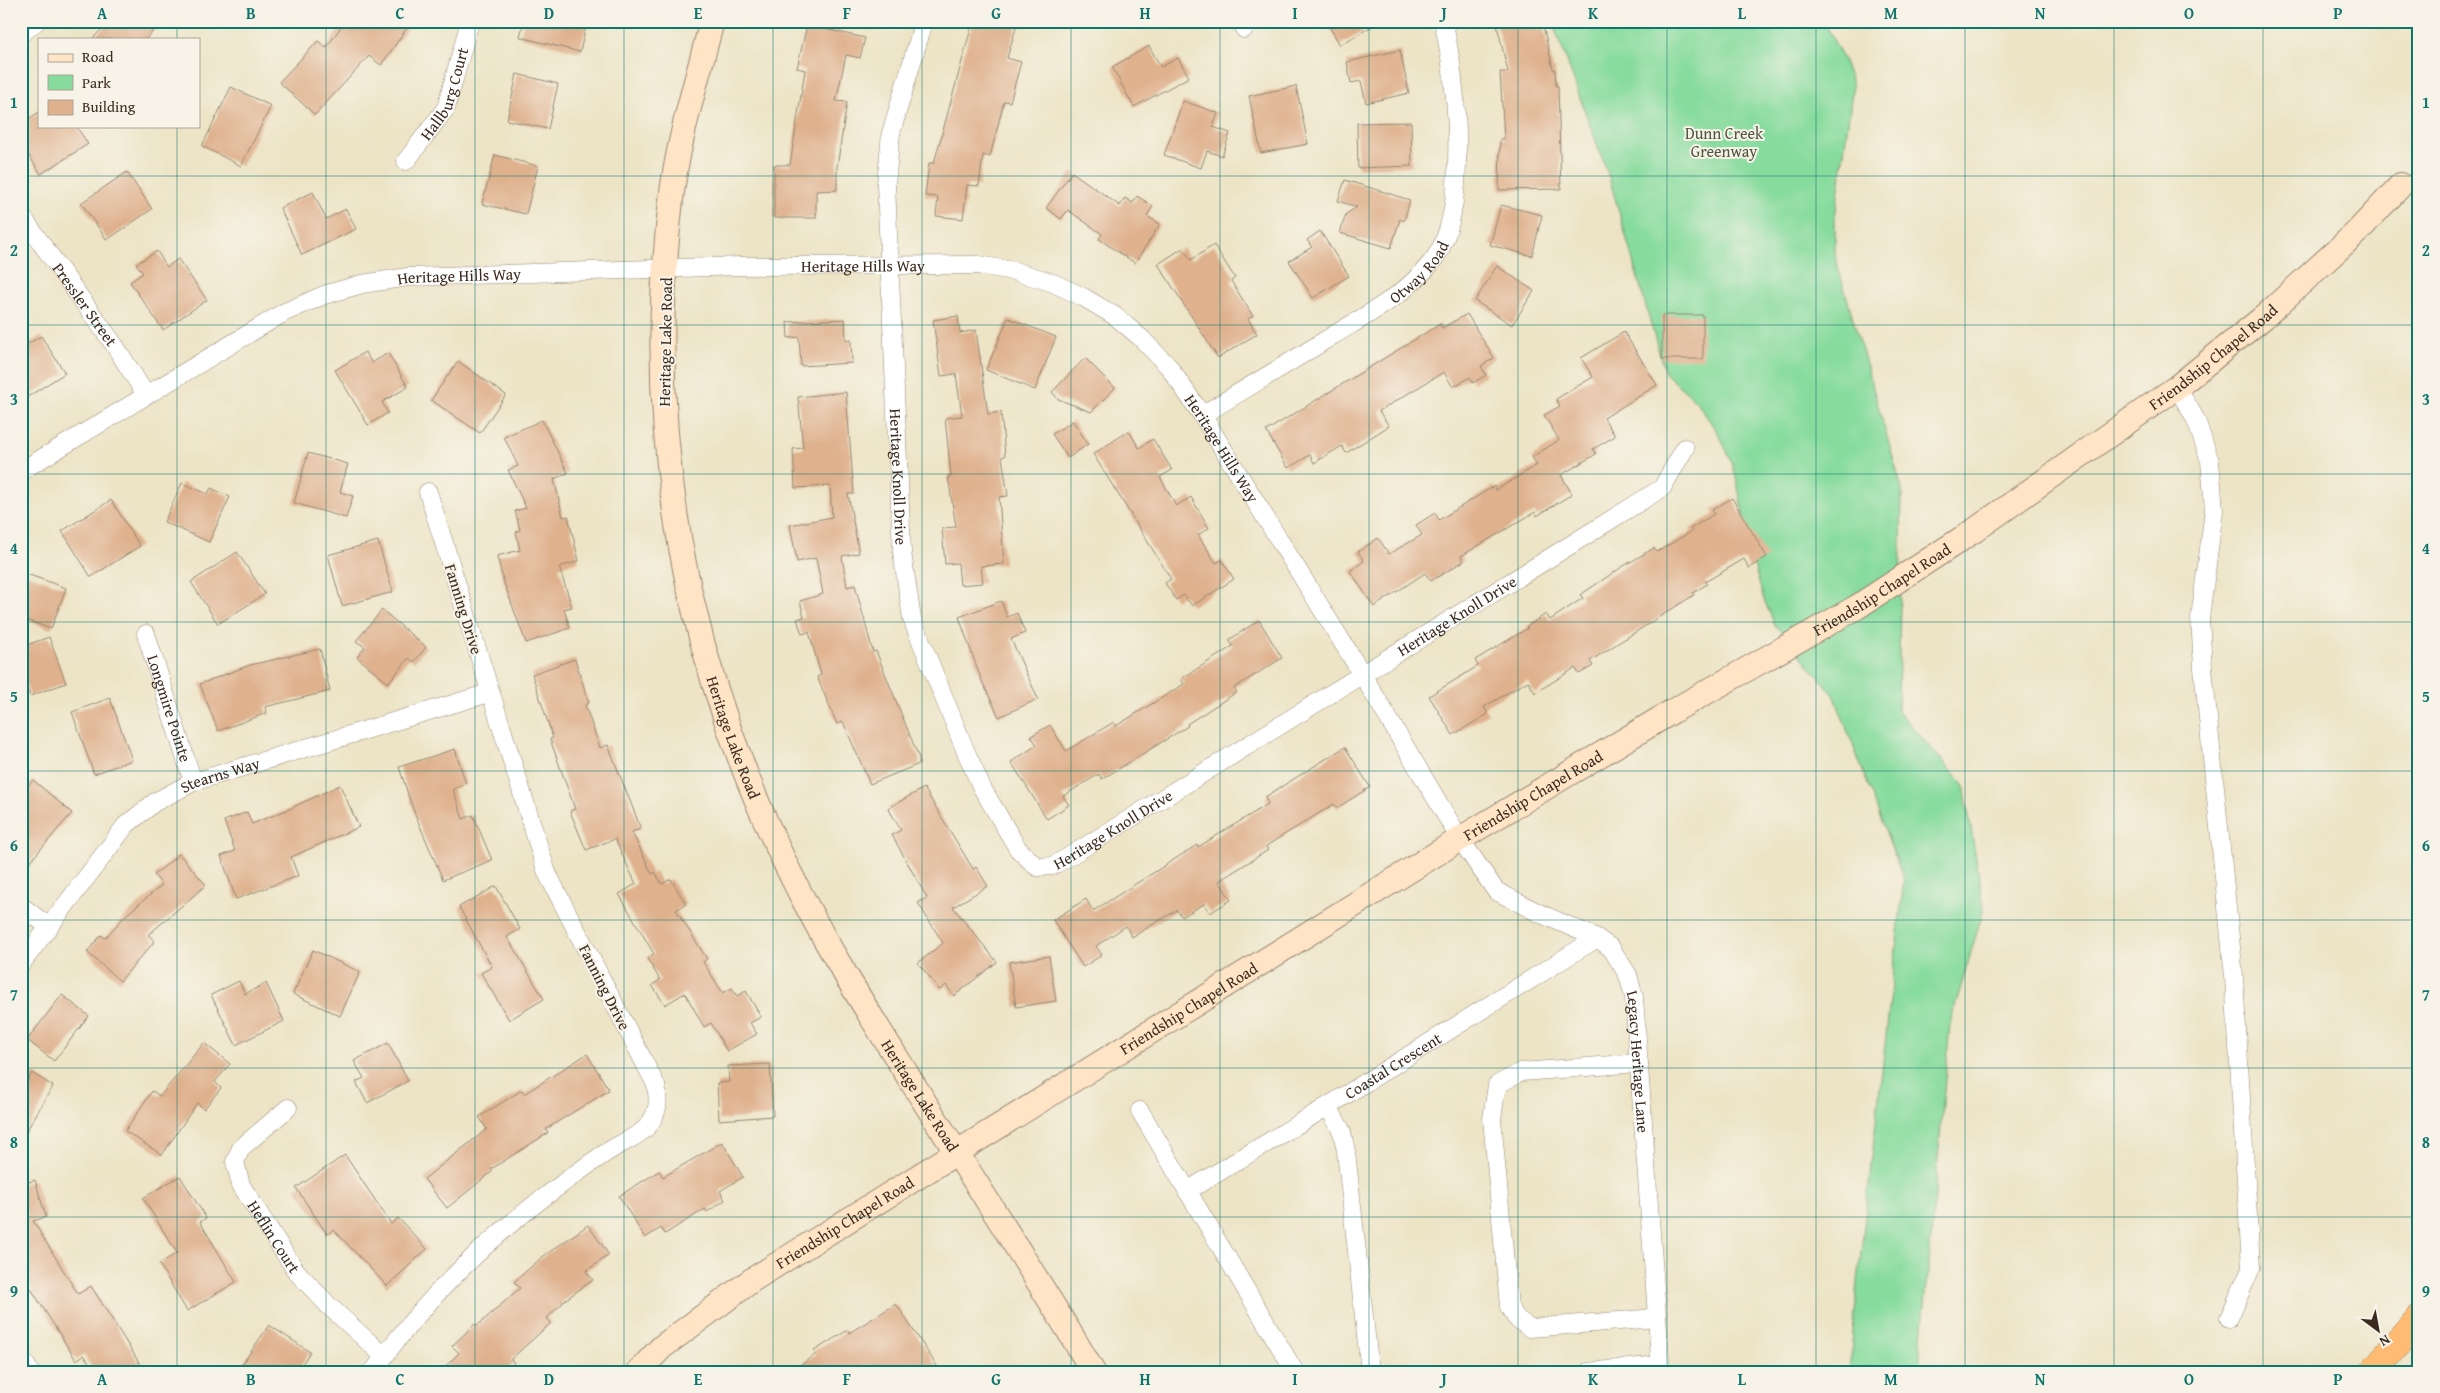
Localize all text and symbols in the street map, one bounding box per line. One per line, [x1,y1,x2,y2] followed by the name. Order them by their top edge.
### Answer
[97,1,108,25] text: A
[246,1,256,25] text: B
[395,1,405,25] text: C
[544,1,554,25] text: D
[694,1,703,25] text: E
[843,1,851,25] text: F
[991,1,1001,25] text: G
[1139,1,1151,25] text: H
[1292,1,1298,25] text: I
[1438,1,1447,25] text: J
[1588,1,1599,25] text: K
[1738,1,1747,25] text: L
[1884,1,1898,25] text: M
[2035,1,2046,25] text: N
[2184,1,2194,25] text: O
[2333,1,2343,25] text: P
[38,38,200,128] legend
[414,44,474,145] street label: Hallburg Court
[82,46,113,67] text: Road
[82,72,111,93] text: Park
[10,90,18,114] text: 1
[2422,90,2430,114] text: 1
[82,96,136,117] text: Building
[1685,121,1764,163] park label: Dunn Creek Greenway
[1384,236,1455,309] street label: Otway Road
[10,238,18,262] text: 2
[2422,238,2430,262] text: 2
[801,253,925,278] street label: Heritage Hills Way
[47,258,124,351] street label: Pressler Street
[395,261,522,290] street label: Heritage Hills Way
[652,277,678,407] street label: Heritage Lake Road
[2143,298,2283,416] street label: Friendship Chapel Road
[10,387,18,411] text: 3
[2422,387,2430,411] text: 3
[1179,389,1265,507] street label: Heritage Hills Way
[884,408,914,545] street label: Heritage Knoll Drive
[10,536,18,560] text: 4
[2422,536,2430,560] text: 4
[1808,537,1956,642] street label: Friendship Chapel Road
[439,561,489,657] street label: Fanning Drive
[1392,569,1521,662] street label: Heritage Knoll Drive
[141,652,198,765] street label: Longmire Pointe
[701,673,767,803] street label: Heritage Lake Road
[10,684,18,708] text: 5
[2422,684,2430,708] text: 5
[1459,744,1608,846] street label: Friendship Chapel Road
[176,751,263,799] street label: Stearns Way
[1049,783,1177,875] street label: Heritage Knoll Drive
[10,833,18,857] text: 6
[2422,833,2430,857] text: 6
[573,940,637,1034] street label: Fanning Drive
[1115,956,1263,1060] street label: Friendship Chapel Road
[10,982,18,1006] text: 7
[2422,982,2430,1006] text: 7
[1621,987,1656,1134] street label: Legacy Heritage Lane
[1340,1026,1446,1105] street label: Coastal Crescent
[876,1034,965,1157] street label: Heritage Lake Road
[10,1130,18,1154] text: 8
[2422,1130,2430,1154] text: 8
[771,1170,919,1274] street label: Friendship Chapel Road
[242,1195,307,1278] street label: Heflin Court
[10,1279,18,1303] text: 9
[2422,1279,2430,1303] text: 9
[2352,1306,2402,1356] north arrow
[2375,1330,2394,1352] text: N
[97,1367,108,1391] text: A
[246,1367,256,1391] text: B
[395,1367,405,1391] text: C
[544,1367,554,1391] text: D
[694,1367,703,1391] text: E
[843,1367,851,1391] text: F
[991,1367,1001,1391] text: G
[1139,1367,1151,1391] text: H
[1292,1367,1298,1391] text: I
[1438,1367,1447,1391] text: J
[1588,1367,1599,1391] text: K
[1738,1367,1747,1391] text: L
[1884,1367,1898,1391] text: M
[2035,1367,2046,1391] text: N
[2184,1367,2194,1391] text: O
[2333,1367,2343,1391] text: P

